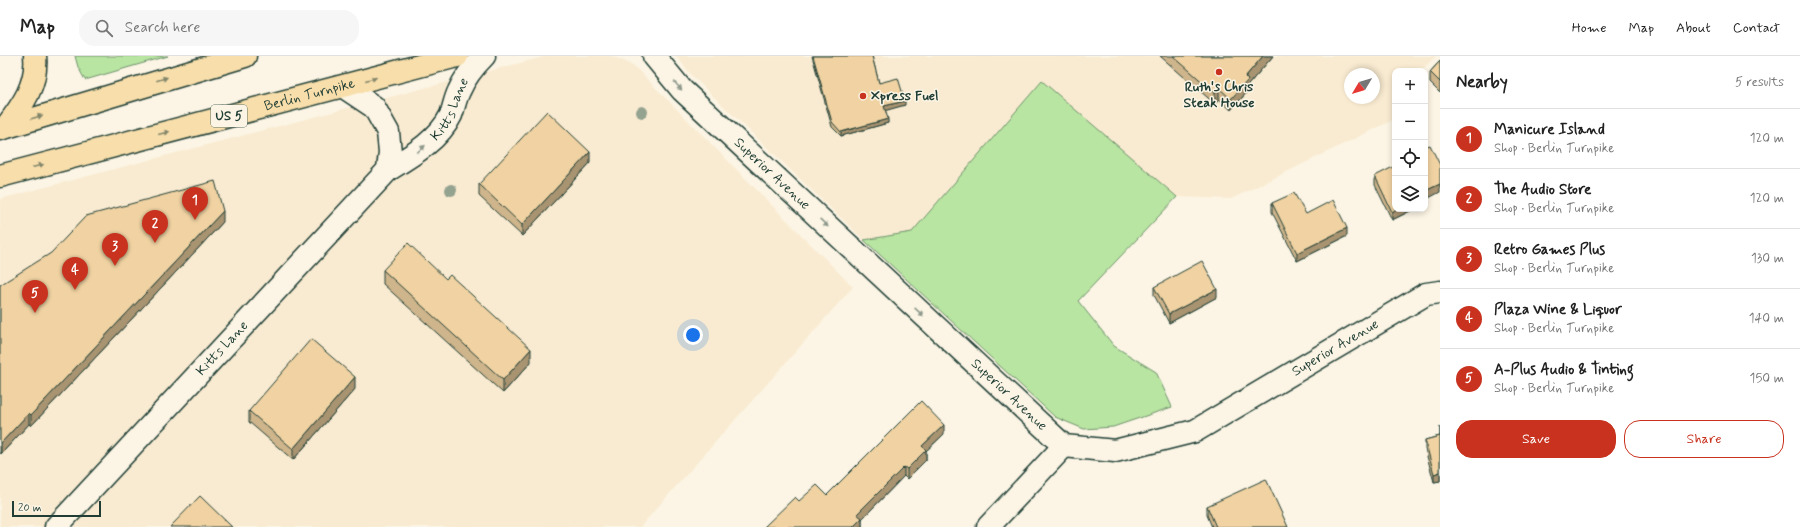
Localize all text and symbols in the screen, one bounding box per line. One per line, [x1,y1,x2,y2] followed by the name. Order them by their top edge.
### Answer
[79,10,359,46] search box
[20,15,55,40] text: Map
[93,17,115,39] icon: search
[125,18,200,38] text: Search here
[1572,19,1606,37] text: Home
[1628,19,1654,37] text: Map
[1676,19,1711,37] text: About
[1733,19,1780,37] text: Contact
[1214,67,1224,77] marker: Ruth's Chris Steak House
[1344,68,1380,104] north arrow
[1392,68,1428,212] map controls
[1392,68,1428,104] button: +
[1456,71,1508,93] text: Nearby
[262,74,357,115] street label: Berlin Turnpike
[427,74,473,145] street label: Kitts Lane
[1735,74,1784,91] text: 5 results
[156,76,168,82] one-way arrow
[364,76,377,82] one-way arrow
[1183,78,1255,112] place label: Ruth's Chris Steak House
[674,81,683,92] one-way arrow
[871,87,939,105] place label: Xpress Fuel
[858,91,868,101] marker: Xpress Fuel
[1392,104,1428,140] button: −
[211,105,247,127] road number: US 5
[32,114,44,120] one-way arrow
[1494,120,1605,140] text: Manicure Island
[157,130,170,136] one-way arrow
[1466,130,1472,147] text: 1
[1750,130,1784,147] text: 120 m
[730,134,814,214] street label: Superior Avenue
[1392,140,1428,176] button: locate
[1494,140,1614,157] text: Shop · Berlin Turnpike
[416,144,426,153] one-way arrow
[32,163,44,169] one-way arrow
[1392,176,1428,212] button: layers
[1494,180,1591,200] text: The Audio Store
[182,187,208,220] pin: 1
[1466,190,1472,207] text: 2
[1750,190,1784,207] text: 120 m
[1494,200,1614,217] text: Shop · Berlin Turnpike
[142,210,168,243] pin: 2
[819,218,829,228] one-way arrow
[102,233,128,266] pin: 3
[1494,240,1605,260] text: Retro Games Plus
[1466,250,1472,267] text: 3
[1751,250,1784,267] text: 130 m
[62,257,88,290] pin: 4
[1494,260,1614,277] text: Shop · Berlin Turnpike
[22,280,48,313] pin: 5
[1494,300,1622,320] text: Plaza Wine & Liquor
[914,307,925,316] one-way arrow
[1465,310,1473,327] text: 4
[1749,310,1784,327] text: 140 m
[1289,315,1382,381] street label: Superior Avenue
[192,317,252,380] street label: Kitts Lane
[1494,320,1614,337] text: Shop · Berlin Turnpike
[683,325,703,345] your location
[967,355,1051,435] street label: Superior Avenue
[1494,360,1634,380] text: A-Plus Audio & Tinting
[1465,370,1473,387] text: 5
[1750,370,1784,387] text: 150 m
[1494,380,1614,397] text: Shop · Berlin Turnpike
[1456,420,1616,458] button: Save
[1624,420,1784,458] button: Share
[12,499,101,518] scale bar
[18,501,41,515] text: 20 m

